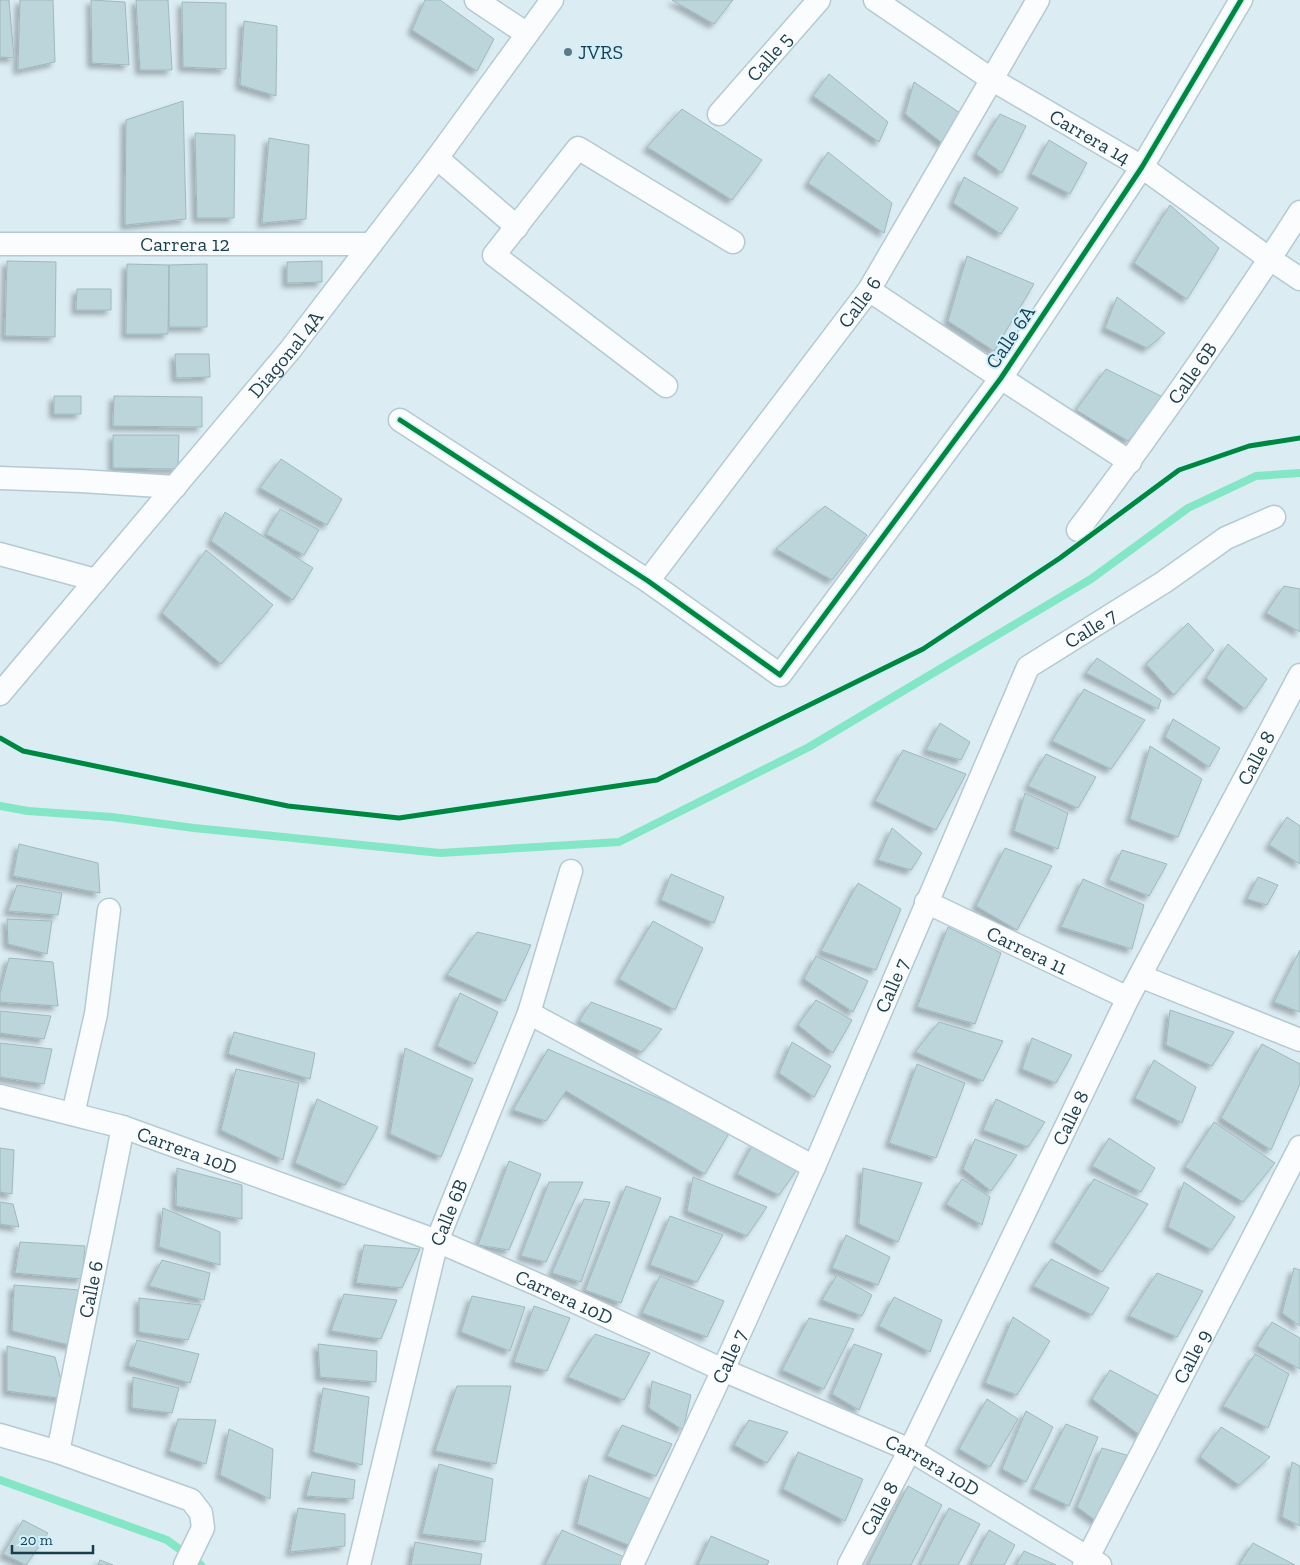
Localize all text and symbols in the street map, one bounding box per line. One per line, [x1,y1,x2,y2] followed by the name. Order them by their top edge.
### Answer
[741,27,797,86] street label: Calle 5
[578,40,623,64] place label: JVRS
[562,46,574,58] marker: JVRS
[1045,104,1135,170] street label: Carrera 14
[140,232,230,256] street label: Carrera 12
[833,272,886,333] street label: Calle 6
[980,300,1040,373] street label: Calle 6A
[243,305,329,403] street label: Diagonal 4A
[1162,338,1222,409] street label: Calle 6B
[1060,603,1121,653] street label: Calle 7
[1232,727,1280,789] street label: Calle 8
[983,921,1072,980] street label: Carrera 11
[869,954,914,1016] street label: Calle 7
[1047,1086,1094,1149] street label: Calle 8
[134,1121,240,1179] street label: Carrera 10D
[424,1176,473,1249] street label: Calle 6B
[73,1259,108,1320] street label: Calle 6
[512,1264,617,1330] street label: Carrera 10D
[706,1325,752,1387] street label: Calle 7
[1168,1325,1216,1387] street label: Calle 9
[882,1429,984,1501] street label: Carrera 10D
[855,1477,903,1540] street label: Calle 8
[12,1522,94,1554] scale bar
[20,1531,53,1549] text: 20 m

